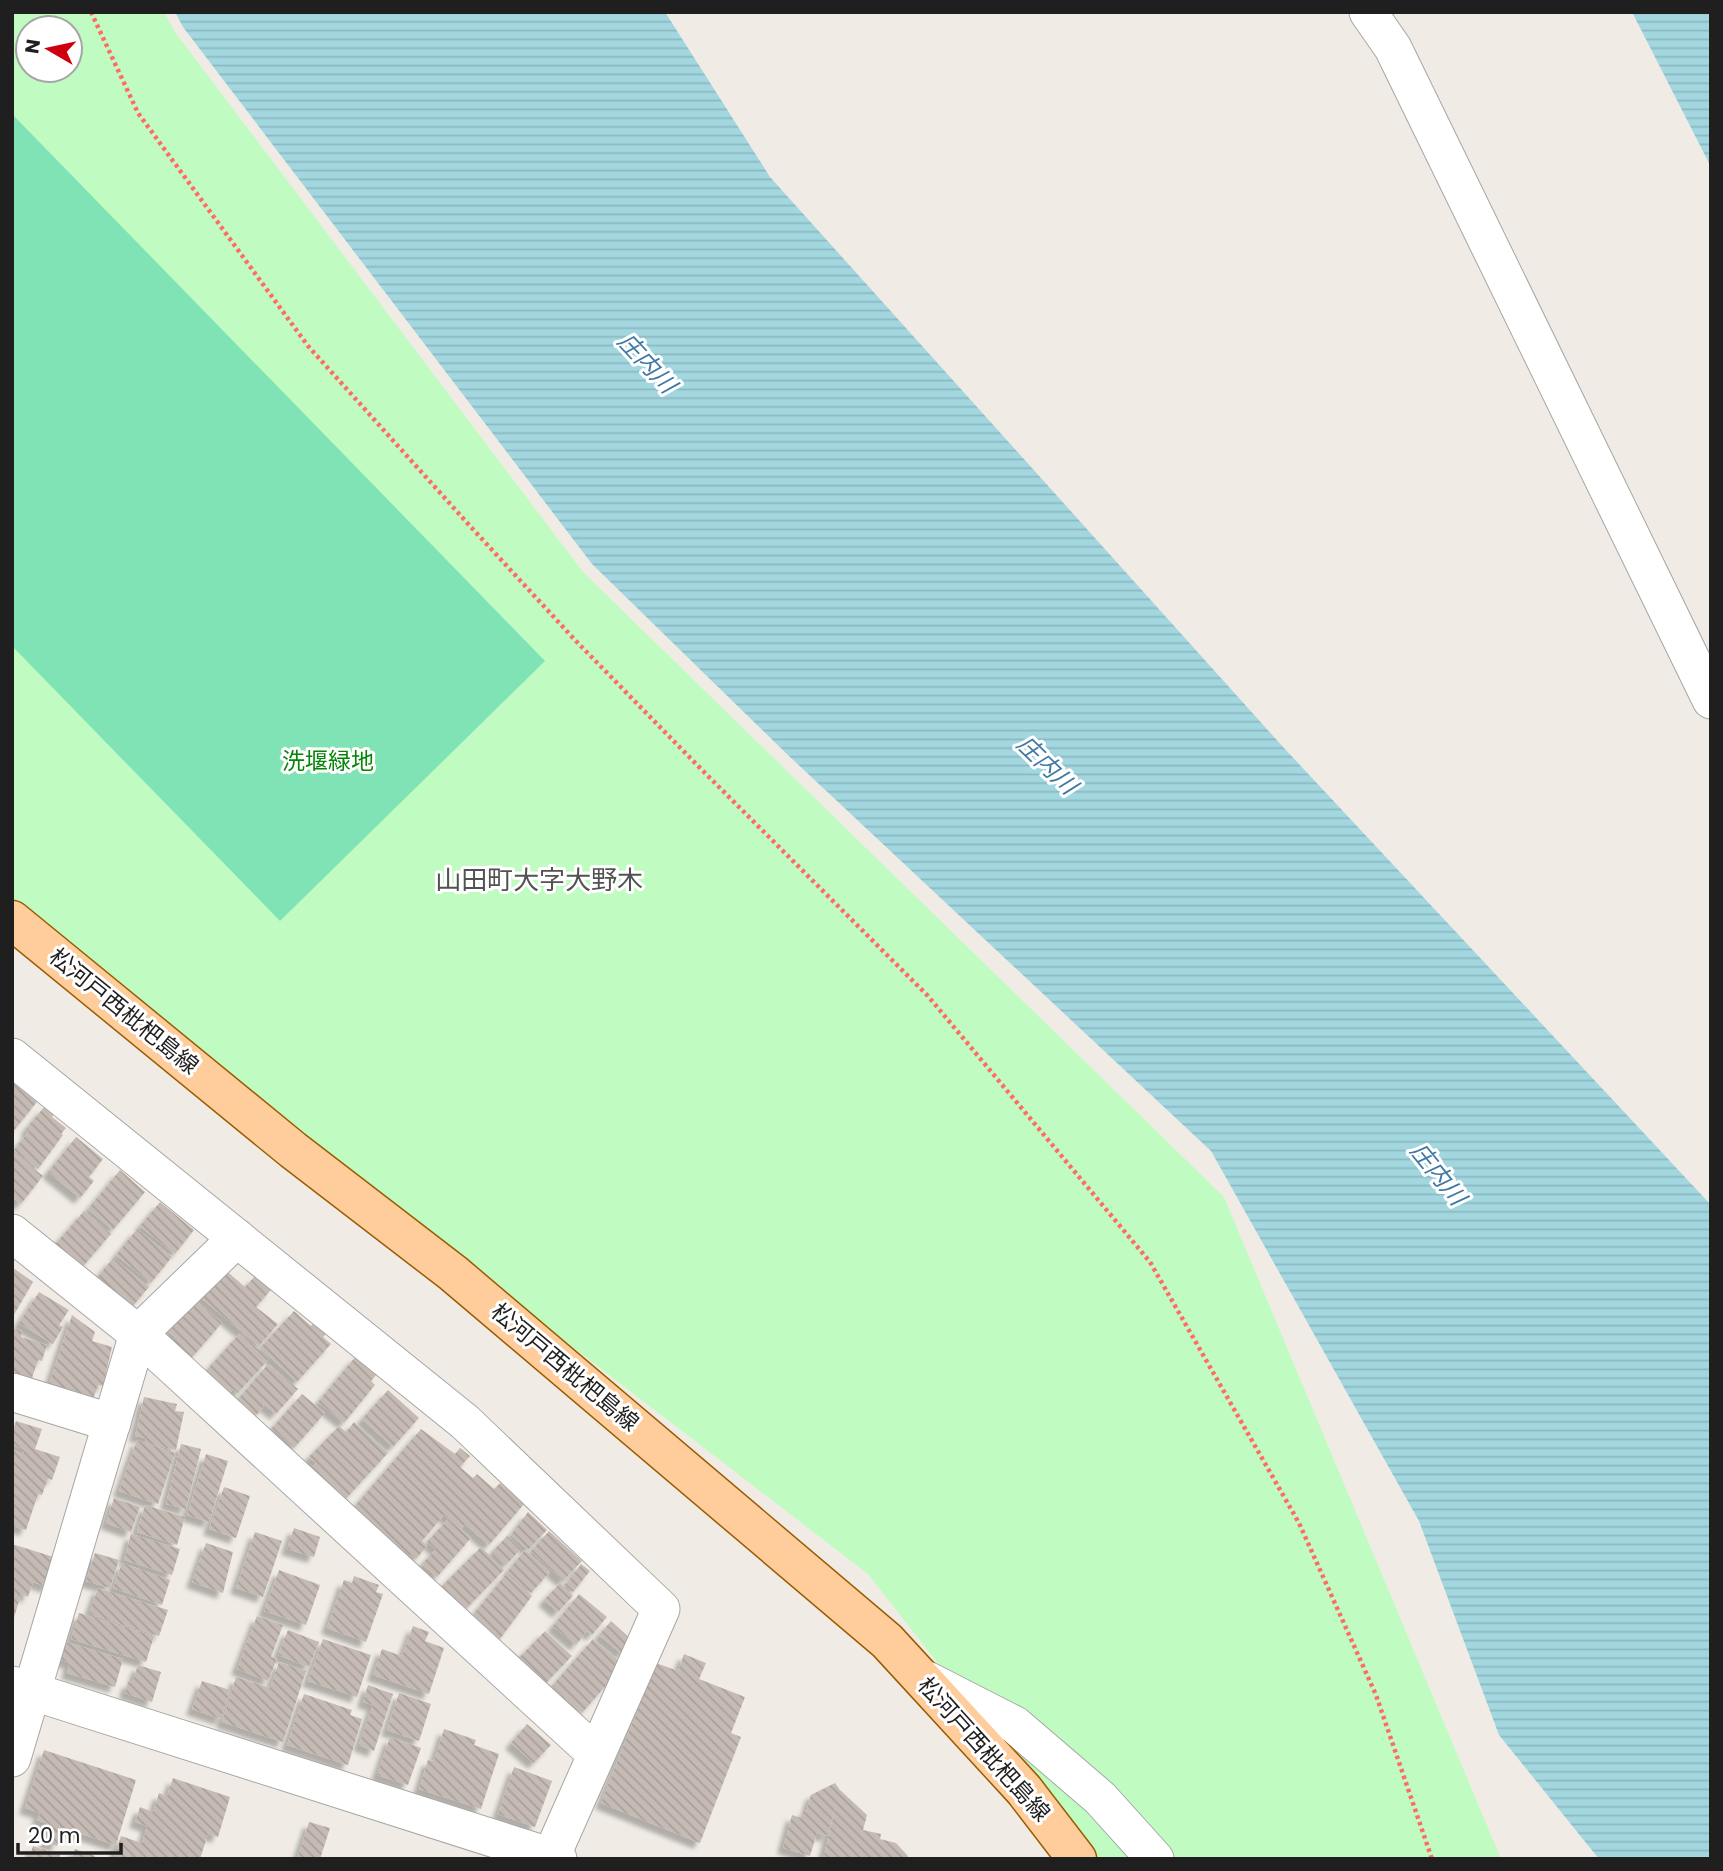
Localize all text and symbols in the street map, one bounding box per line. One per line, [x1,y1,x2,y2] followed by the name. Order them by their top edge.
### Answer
[14,14,84,84] north arrow
[18,37,47,56] text: N
[611,325,686,402] water label: 庄内川
[1010,728,1087,804] water label: 庄内川
[282,745,374,777] park label: 洗堰緑地
[435,862,643,898] district label: 山田町大字大野木
[42,941,206,1081] street label: 松河戸西枇杷島線
[1403,1135,1476,1214] water label: 庄内川
[484,1296,646,1438] street label: 松河戸西枇杷島線
[911,1670,1057,1828] street label: 松河戸西枇杷島線
[18,1812,121,1856] scale bar
[28,1821,81,1850] text: 20 m

